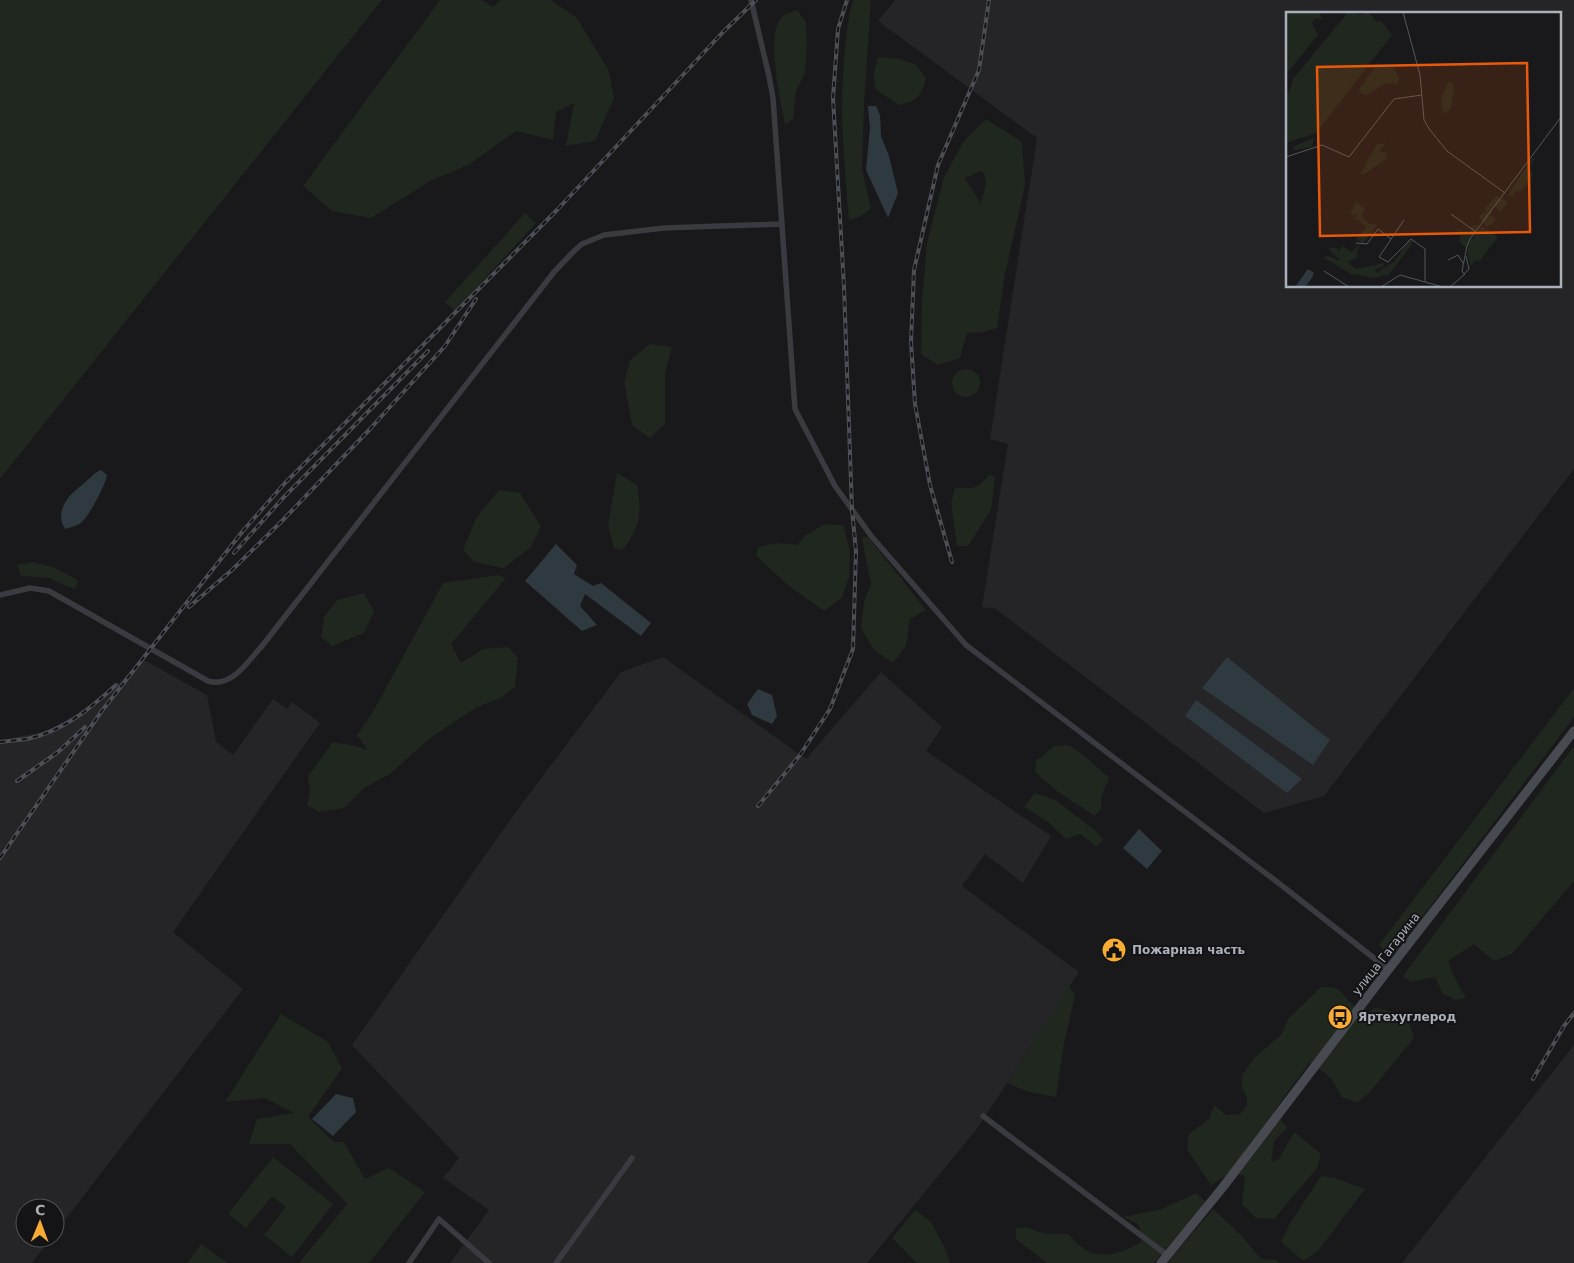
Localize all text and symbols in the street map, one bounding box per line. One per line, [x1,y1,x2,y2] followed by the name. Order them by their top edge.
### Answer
[1286,12,1562,288] inset map
[1349,910,1423,998] street label: улица Гагарина
[1101,937,1127,963] public building icon: Пожарная часть
[1132,943,1246,957] place label: Пожарная часть
[1327,1004,1353,1030] bus stop icon: Яртехуглерод
[1358,1010,1457,1024] place label: Яртехуглерод
[15,1198,65,1248] north arrow
[35,1202,46,1218] text: С

